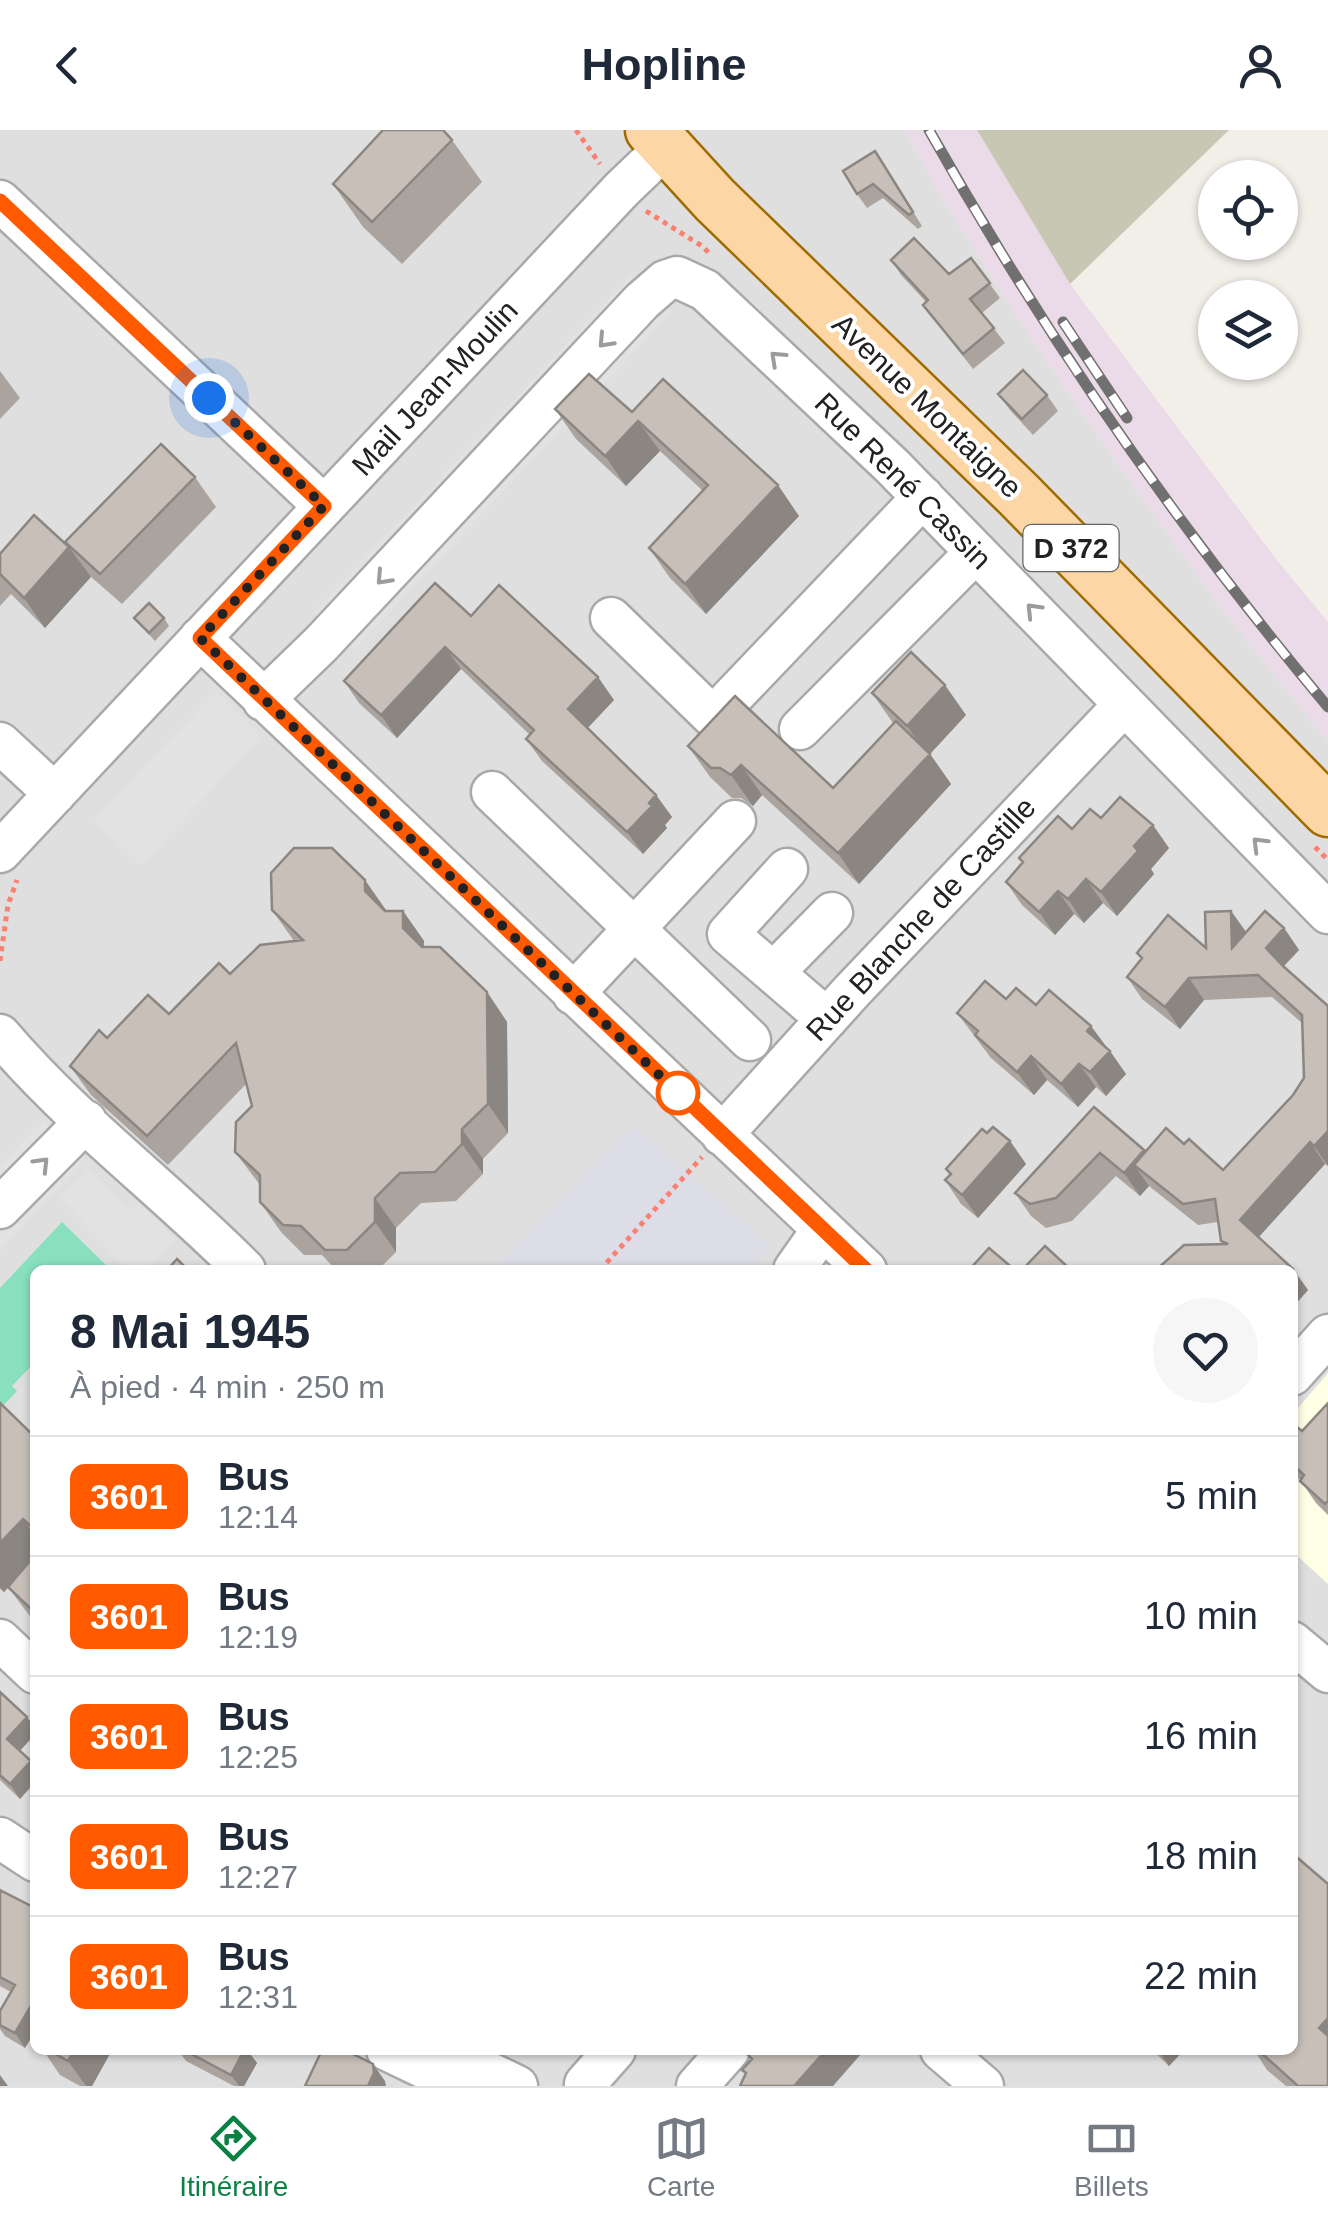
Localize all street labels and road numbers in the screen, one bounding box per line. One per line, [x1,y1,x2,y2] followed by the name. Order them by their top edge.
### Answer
[345,293,524,482] street label: Mail Jean-Moulin
[826,307,1029,504] street label: Avenue Montaigne
[809,386,998,575] street label: Rue René Cassin
[1024,525,1118,571] road number: D 372
[799,790,1042,1047] street label: Rue Blanche de Castille

